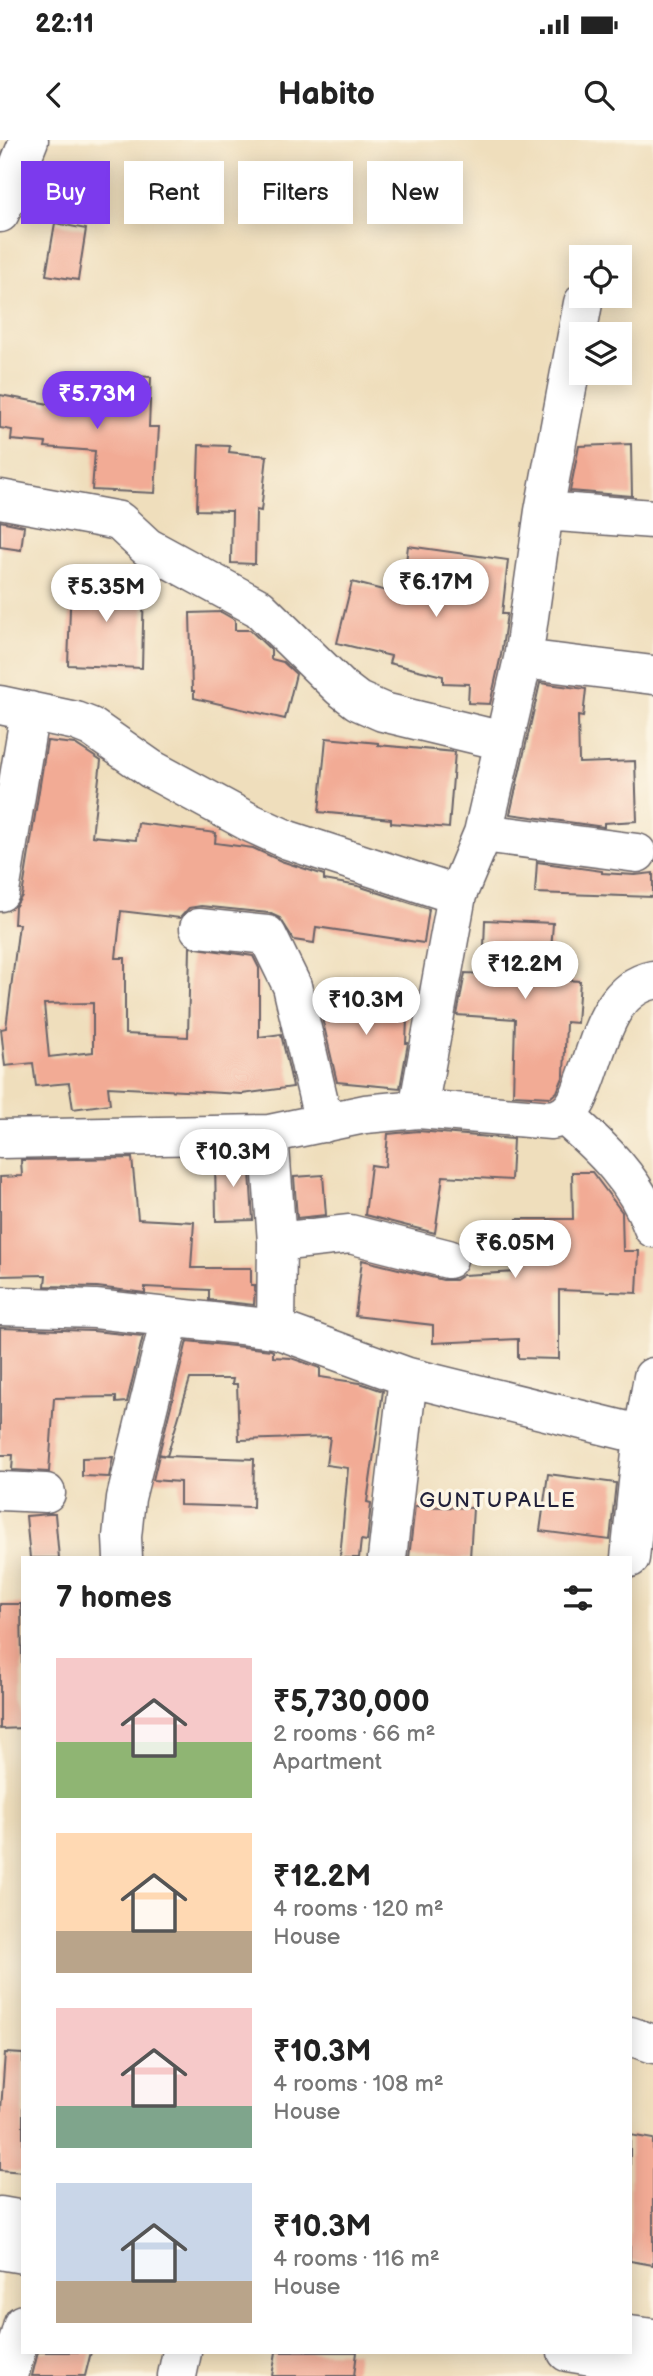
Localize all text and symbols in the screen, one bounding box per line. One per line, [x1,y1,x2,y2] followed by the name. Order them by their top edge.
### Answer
[35,9,94,40] text: 22:11
[278,75,375,114] text: Habito
[35,76,73,114] icon: back
[580,76,618,114] icon: search
[21,161,110,224] chip: Buy
[124,161,224,224] chip: Rent
[238,161,353,224] chip: Filters
[367,161,463,224] chip: New
[569,245,632,385] map controls
[569,245,632,308] button: locate
[569,322,632,385] button: layers
[40,372,154,431] pin: ₹5.73M
[58,380,136,408] text: ₹5.73M
[379,560,493,619] pin: ₹6.17M
[49,564,163,624] pin: ₹5.35M
[399,568,473,596] text: ₹6.17M
[67,573,145,601] text: ₹5.35M
[468,942,582,1001] pin: ₹12.2M
[487,950,563,978] text: ₹12.2M
[309,978,423,1037] pin: ₹10.3M
[328,986,404,1014] text: ₹10.3M
[176,1130,290,1189] pin: ₹10.3M
[195,1138,271,1166] text: ₹10.3M
[458,1220,572,1280] pin: ₹6.05M
[475,1229,555,1257] text: ₹6.05M
[419,1488,577,1513] district label: GUNTUPALLE
[559,1579,597,1617] icon: filters
[56,1580,172,1616] text: 7 homes
[273,1684,430,1720] text: ₹5,730,000
[112,1686,196,1770] icon: home
[273,1720,435,1748] text: 2 rooms · 66 m²
[273,1748,382,1776] text: Apartment
[273,1859,371,1895] text: ₹12.2M
[112,1861,196,1945] icon: home
[273,1895,444,1923] text: 4 rooms · 120 m²
[273,1923,340,1951] text: House
[273,2034,371,2070] text: ₹10.3M
[112,2036,196,2120] icon: home
[273,2070,444,2098] text: 4 rooms · 108 m²
[273,2098,340,2126] text: House
[273,2209,371,2245] text: ₹10.3M
[112,2211,196,2295] icon: home
[273,2245,440,2273] text: 4 rooms · 116 m²
[273,2273,340,2301] text: House

